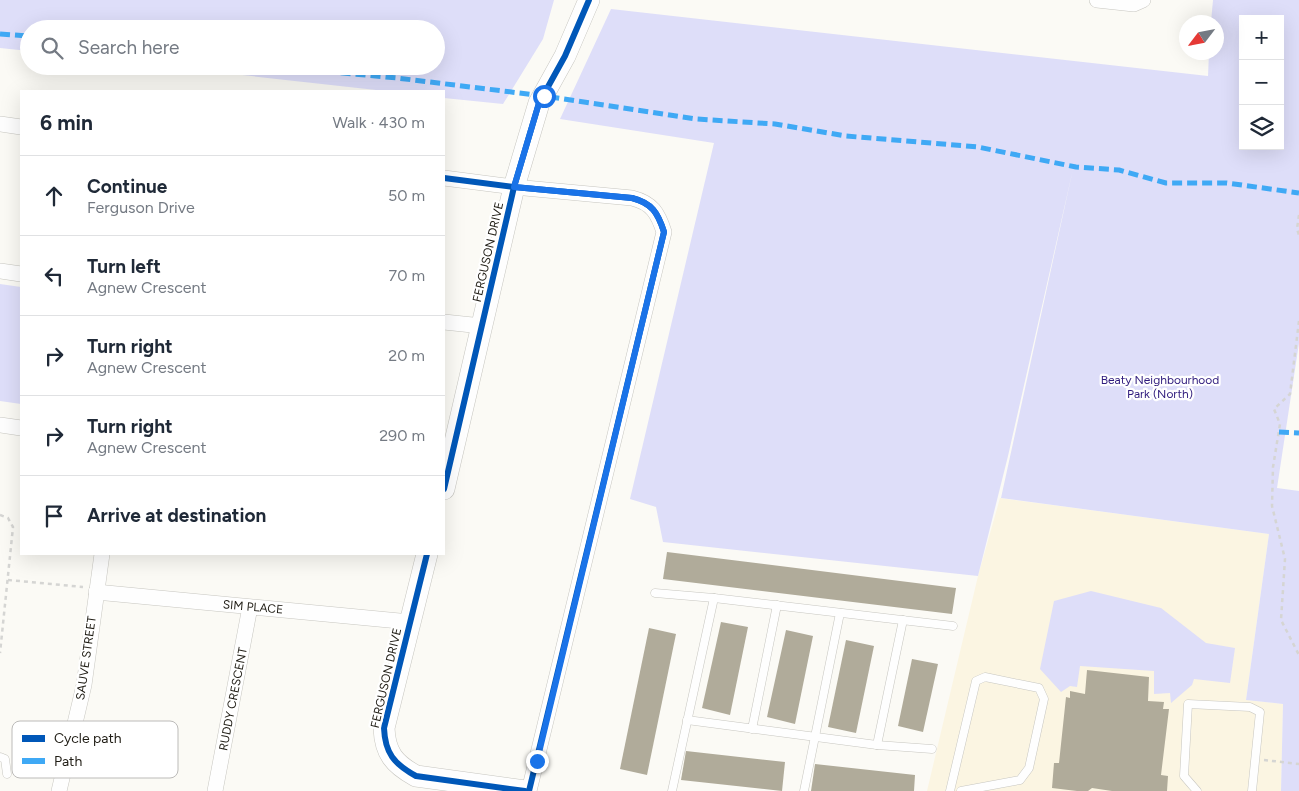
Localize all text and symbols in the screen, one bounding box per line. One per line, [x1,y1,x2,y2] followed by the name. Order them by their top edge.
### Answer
[1179,15,1224,60] north arrow
[1239,15,1284,150] map controls
[1239,15,1284,60] button: +
[20,20,445,75] search box
[38,34,66,62] icon: search
[78,36,180,59] text: Search here
[1239,60,1284,105] button: −
[533,85,556,108] route start
[1239,105,1284,150] button: layers
[40,110,93,135] text: 6 min
[332,113,425,132] text: Walk · 430 m
[87,175,167,198] text: Continue
[40,182,68,210] icon: ahead
[388,186,425,205] text: 50 m
[87,198,195,217] text: Ferguson Drive
[470,201,506,303] street label: FERGUSON DRIVE
[87,255,161,278] text: Turn left
[40,262,68,290] icon: left
[389,266,425,285] text: 70 m
[87,278,207,297] text: Agnew Crescent
[87,335,173,358] text: Turn right
[40,342,68,370] icon: right
[388,346,425,365] text: 20 m
[87,358,207,377] text: Agnew Crescent
[1101,373,1219,401] park label: Beaty Neighbourhood Park (North)
[87,415,173,438] text: Turn right
[40,422,68,450] icon: right
[379,426,425,445] text: 290 m
[87,438,207,457] text: Agnew Crescent
[40,502,68,530] icon: arrive
[87,504,266,527] text: Arrive at destination
[222,597,284,617] street label: SIM PLACE
[73,615,99,701] street label: SAUVE STREET
[368,627,404,729] street label: FERGUSON DRIVE
[216,646,250,752] street label: RUDDY CRESCENT
[12,721,178,778] legend
[54,730,122,747] text: Cycle path
[526,750,549,773] route end
[54,753,82,770] text: Path

